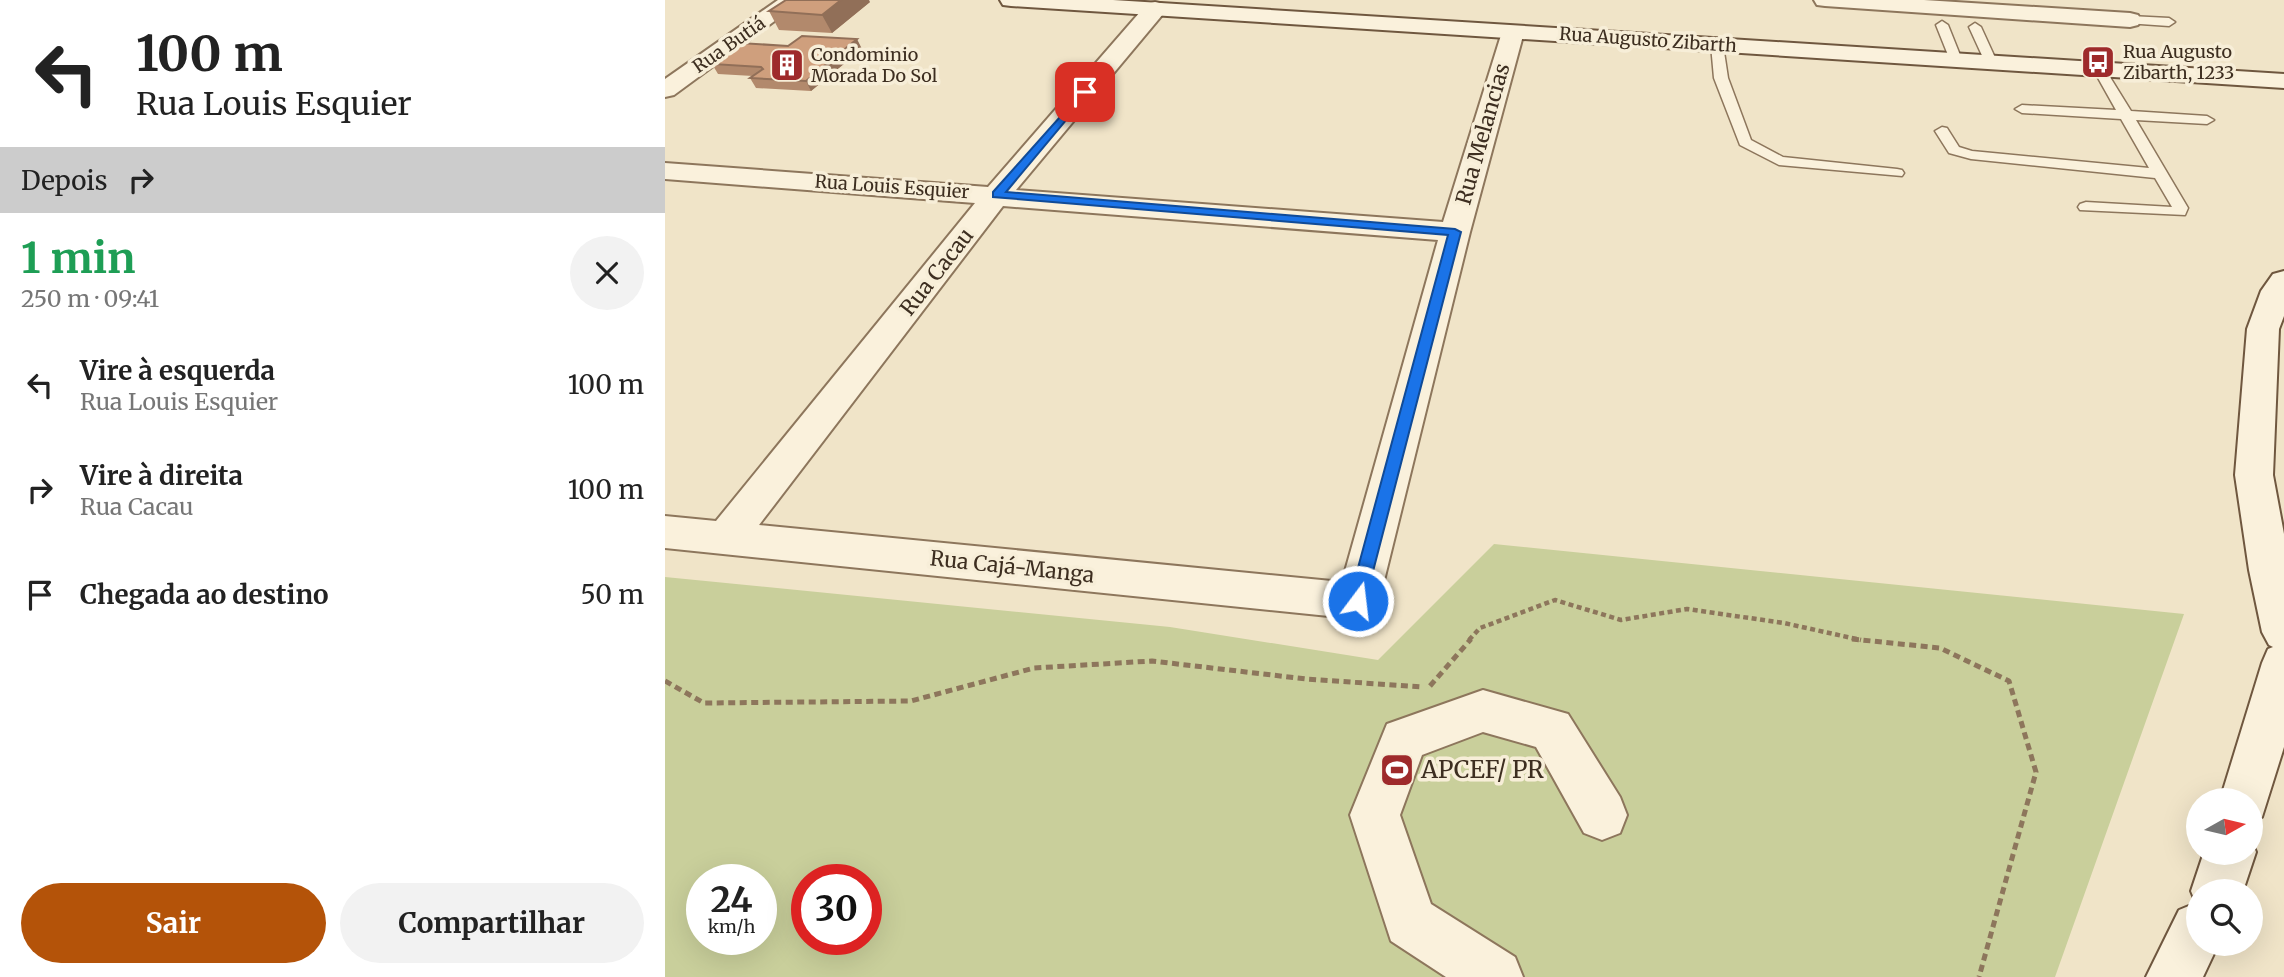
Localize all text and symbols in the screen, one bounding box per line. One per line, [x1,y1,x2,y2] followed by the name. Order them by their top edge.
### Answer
[688,11,770,78] street label: Rua Butiá
[1558,22,1738,57] street label: Rua Augusto Zibarth
[136,23,283,84] text: 100 m
[21,28,112,119] icon: left
[2123,40,2234,84] place label: Rua Augusto Zibarth, 1233
[811,43,938,87] place label: Condominio Morada Do Sol
[2079,43,2117,81] bus stop icon: Rua Augusto Zibarth, 1233
[768,46,806,84] building icon: Condominio Morada Do Sol
[1449,60,1516,208] street label: Rua Melancias
[1055,62,1115,122] pin
[1066,73,1104,111] icon: arrive
[136,84,412,124] text: Rua Louis Esquier
[122,161,160,199] icon: right
[21,164,108,197] text: Depois
[814,170,970,203] street label: Rua Louis Esquier
[894,223,979,321] street label: Rua Cacau
[21,232,135,284] text: 1 min
[570,236,644,310] button: close
[21,284,159,313] text: 250 m · 09:41
[80,354,275,387] text: Vire à esquerda
[21,366,59,404] icon: left
[568,368,644,401] text: 100 m
[80,387,278,416] text: Rua Louis Esquier
[80,459,243,492] text: Vire à direita
[21,471,59,509] icon: right
[568,473,644,506] text: 100 m
[80,492,194,521] text: Rua Cacau
[929,544,1096,589] street label: Rua Cajá-Manga
[1321,564,1395,638] position arrow
[21,576,59,614] icon: arrive
[80,578,329,611] text: Chegada ao destino
[580,578,644,611] text: 50 m
[1378,751,1416,789] sports icon: APCEF/ PR
[1420,754,1544,785] place label: APCEF/ PR
[2186,788,2263,864] north arrow
[2186,788,2263,956] map controls
[791,864,882,955] speed limit sign: 30
[710,878,753,922] text: 24
[2186,879,2263,956] button: search
[21,883,326,963] button: Sair
[340,883,644,963] button: Compartilhar
[708,915,755,938] text: km/h

